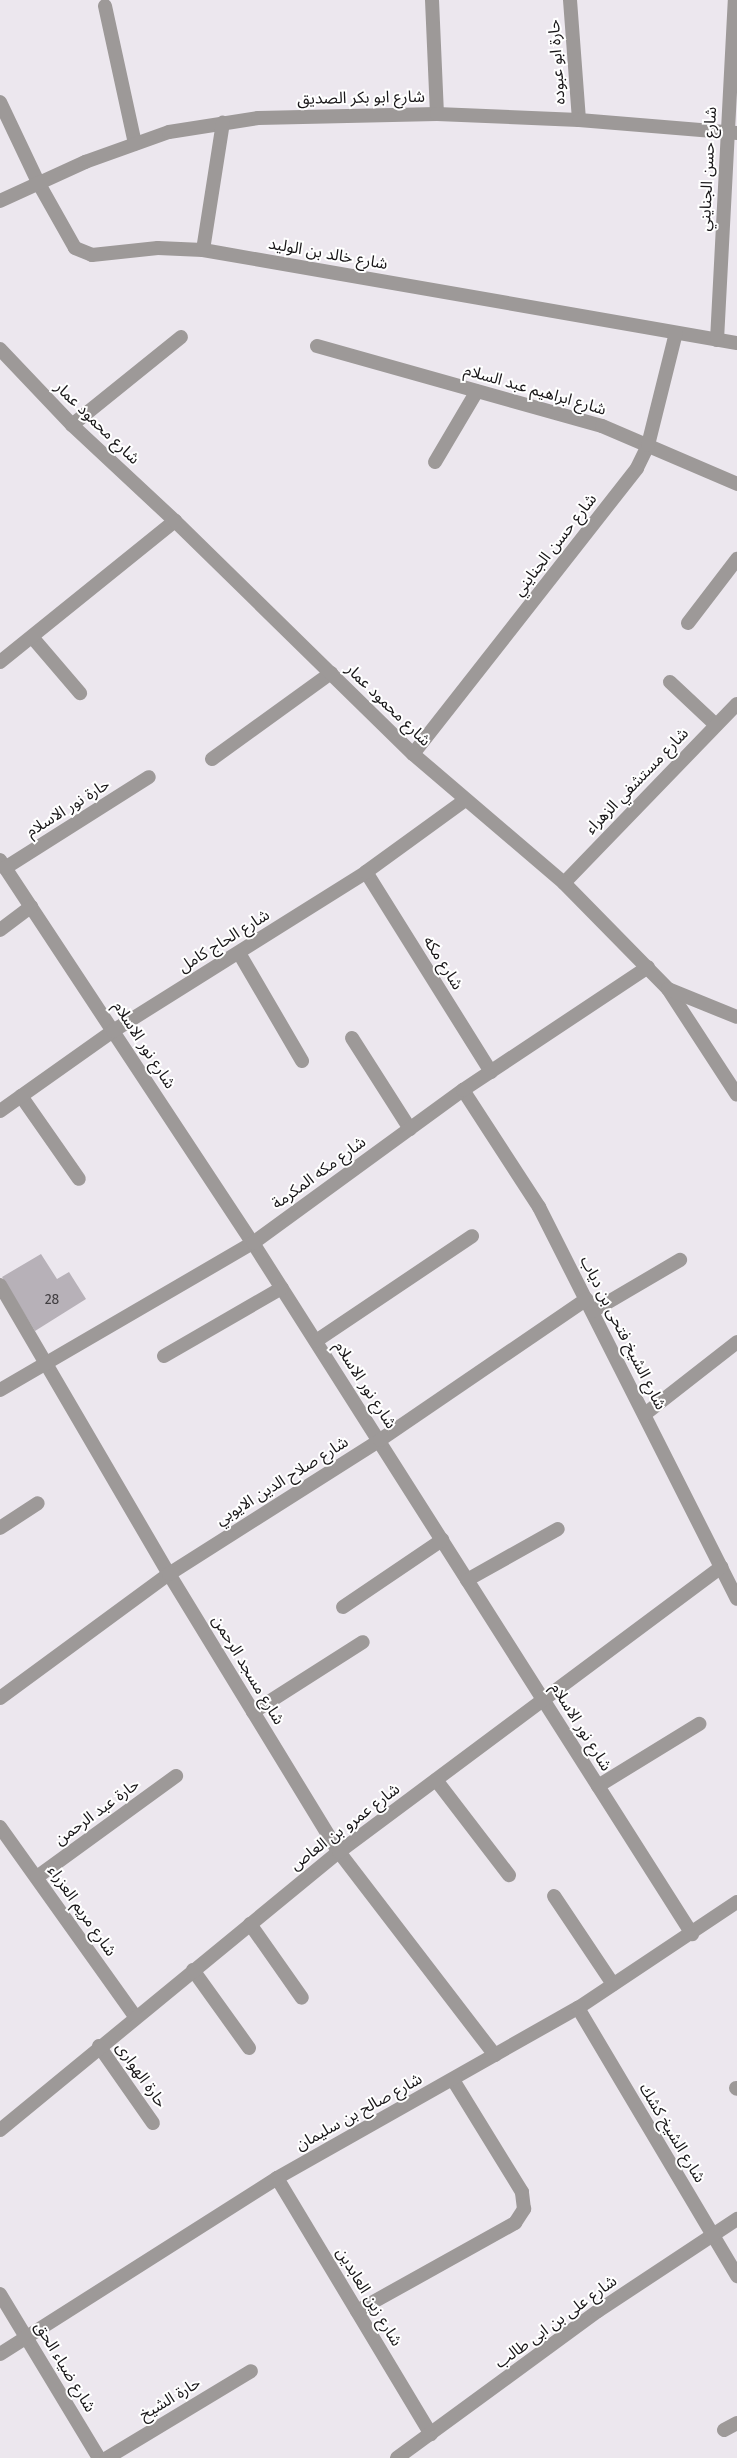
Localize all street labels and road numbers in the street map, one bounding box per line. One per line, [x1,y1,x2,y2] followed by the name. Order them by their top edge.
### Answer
[544,19,570,105] street label: حارة ابو عبوده
[297,87,425,109] street label: شارع ابو بكر الصديق
[695,106,721,232] street label: شارع حسن الجنايني
[267,234,389,274] street label: شارع خالد بن الوليد
[462,361,608,419] street label: شارع ابراهيم عبد السلام
[51,378,143,468] street label: شارع محمود عمار
[509,490,601,600] street label: شارع حسن الجنايني
[342,660,434,750] street label: شارع محمود عمار
[581,724,693,838] street label: شارع مستشفي الزهراء
[23,775,113,841] street label: حارة نور الاسلام
[175,905,273,977] street label: شارع الحاج كامل
[419,933,467,993] street label: شارع مكه
[109,998,179,1092] street label: شارع نور الاسلام
[268,1133,370,1213] street label: شارع مكه المكرمة
[576,1253,670,1413] street label: شارع الشيخ فتحى بن دياب
[330,1338,400,1432] street label: شارع نور الاسلام
[212,1432,352,1530] street label: شارع صلاح الدين الايوبي
[208,1612,288,1728] street label: شارع مسجد الرحمن
[546,1679,616,1775] street label: شارع نور الاسلام
[51,1775,143,1849] street label: حارة عبد الرحمن
[286,1779,404,1875] street label: شارع عمرو بن العاص
[44,1862,120,1960] street label: شارع مريم العزراء
[111,2039,171,2111] street label: حارة الهوارى
[292,2069,426,2155] street label: شارع صالح بن سليمان
[635,2080,709,2186] street label: شارع الشيخ كشك
[332,2244,406,2350] street label: شارع زين العابدين
[491,2271,621,2373] street label: شارع على بن ابى طالب
[30,2318,100,2416] street label: شارع ضياء الحق
[136,2373,204,2425] street label: حارة الشيخ

